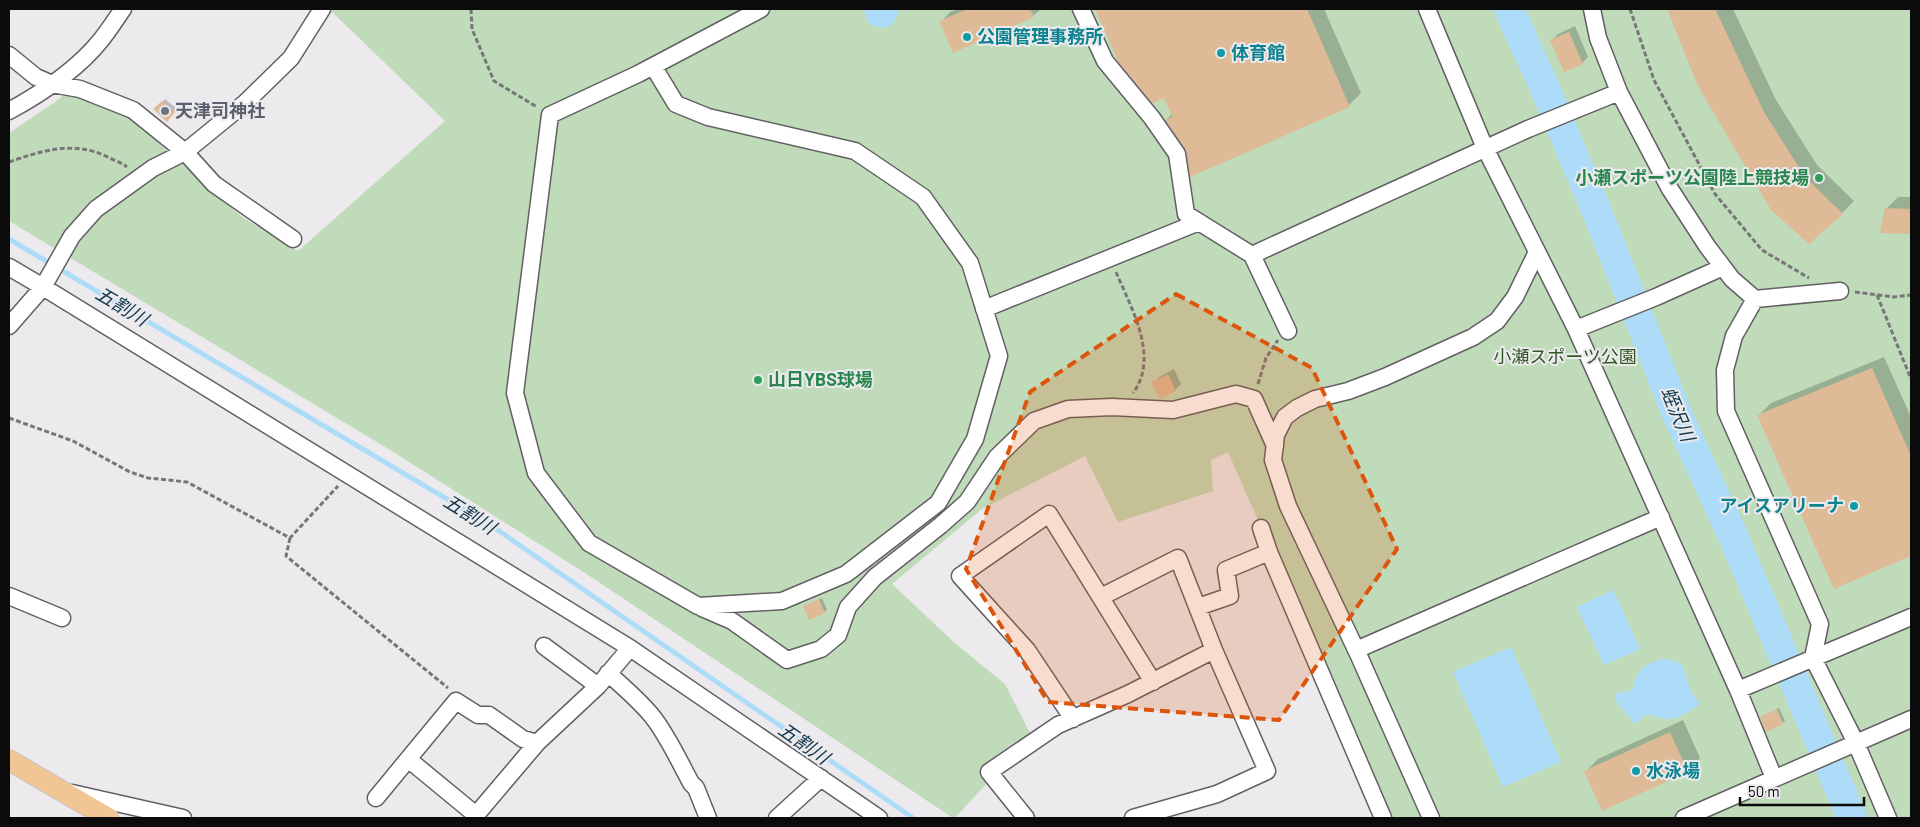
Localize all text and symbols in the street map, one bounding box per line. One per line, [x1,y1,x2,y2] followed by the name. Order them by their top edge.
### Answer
[977,25,1103,47] place label: 公園管理事務所
[961,31,973,43] marker: 公園管理事務所
[1231,41,1285,63] place label: 体育館
[1215,47,1227,59] marker: 体育館
[175,99,265,121] place label: 天津司神社
[159,105,171,117] marker: 天津司神社
[1575,166,1809,188] place label: 小瀬スポーツ公園陸上競技場
[1813,172,1825,184] marker: 小瀬スポーツ公園陸上競技場
[92,281,154,331] water label: 五割川
[1493,345,1637,367] park label: 小瀬スポーツ公園
[768,368,873,390] place label: 山日YBS球場
[752,374,764,386] marker: 山日YBS球場
[1657,383,1701,446] water label: 蛭沢川
[440,489,502,539] water label: 五割川
[1719,494,1844,516] place label: アイスアリーナ
[1848,500,1860,512] marker: アイスアリーナ
[774,717,836,770] water label: 五割川
[1646,759,1700,781] place label: 水泳場
[1630,765,1642,777] marker: 水泳場
[1740,774,1864,806] scale bar
[1748,782,1780,800] text: 50 m

